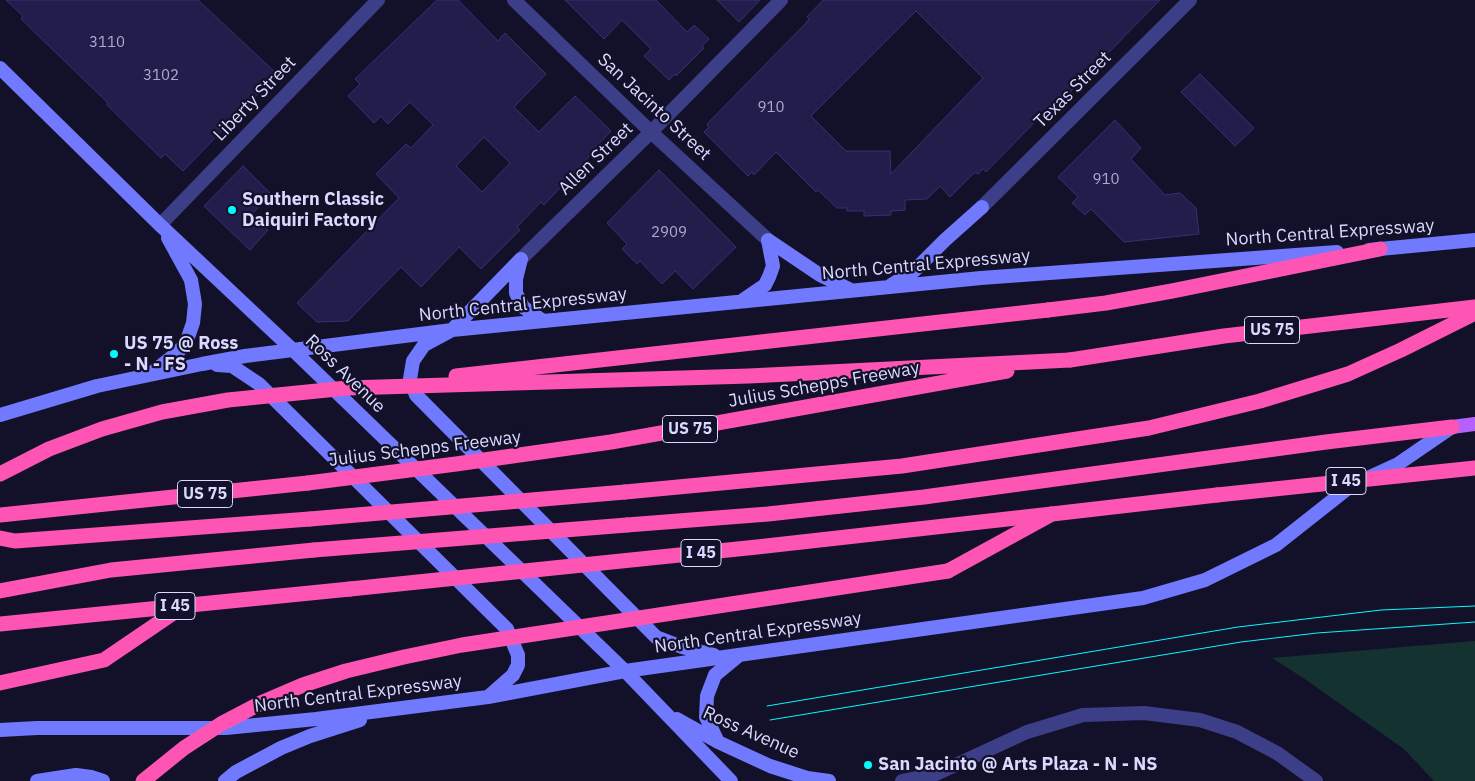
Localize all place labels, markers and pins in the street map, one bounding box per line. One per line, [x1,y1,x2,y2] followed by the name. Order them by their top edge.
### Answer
[242,189,384,232] place label: Southern Classic Daiquiri Factory
[226,204,238,216] marker: Southern Classic Daiquiri Factory
[124,333,238,376] place label: US 75 @ Ross - N - FS
[108,348,120,360] marker: US 75 @ Ross - N - FS
[878,754,1157,776] place label: San Jacinto @ Arts Plaza - N - NS
[862,759,874,771] marker: San Jacinto @ Arts Plaza - N - NS

